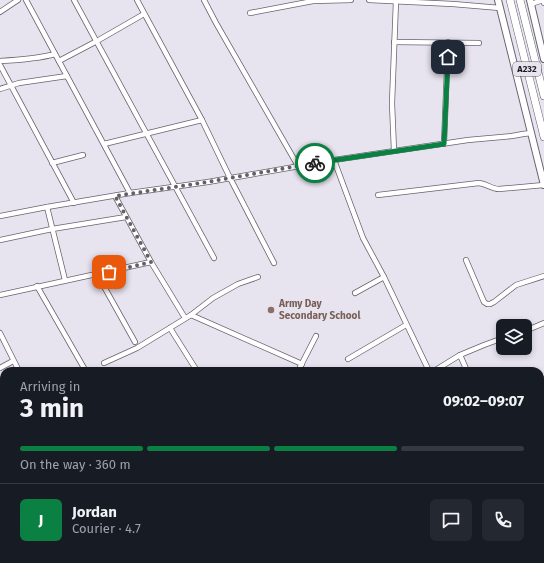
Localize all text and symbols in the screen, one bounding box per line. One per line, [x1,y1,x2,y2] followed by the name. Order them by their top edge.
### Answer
[431,40,465,74] pin
[437,46,459,68] icon: home
[513,62,541,76] road number: A232
[295,143,335,183] courier
[304,152,326,174] icon: bike
[92,255,126,289] pin
[98,261,120,283] icon: bag
[278,298,360,322] place label: Army Day Secondary School
[266,305,276,315] marker: Army Day Secondary School
[496,319,532,355] map controls
[496,319,532,355] button: layers
[20,379,80,394] text: Arriving in
[443,392,524,410] text: 09:02–09:07
[20,393,84,424] text: 3 min
[20,457,131,472] text: On the way · 360 m
[430,499,472,541] button: chat
[482,499,524,541] button: phone
[72,503,117,521] text: Jordan
[39,511,43,529] text: J
[72,521,141,536] text: Courier · 4.7

